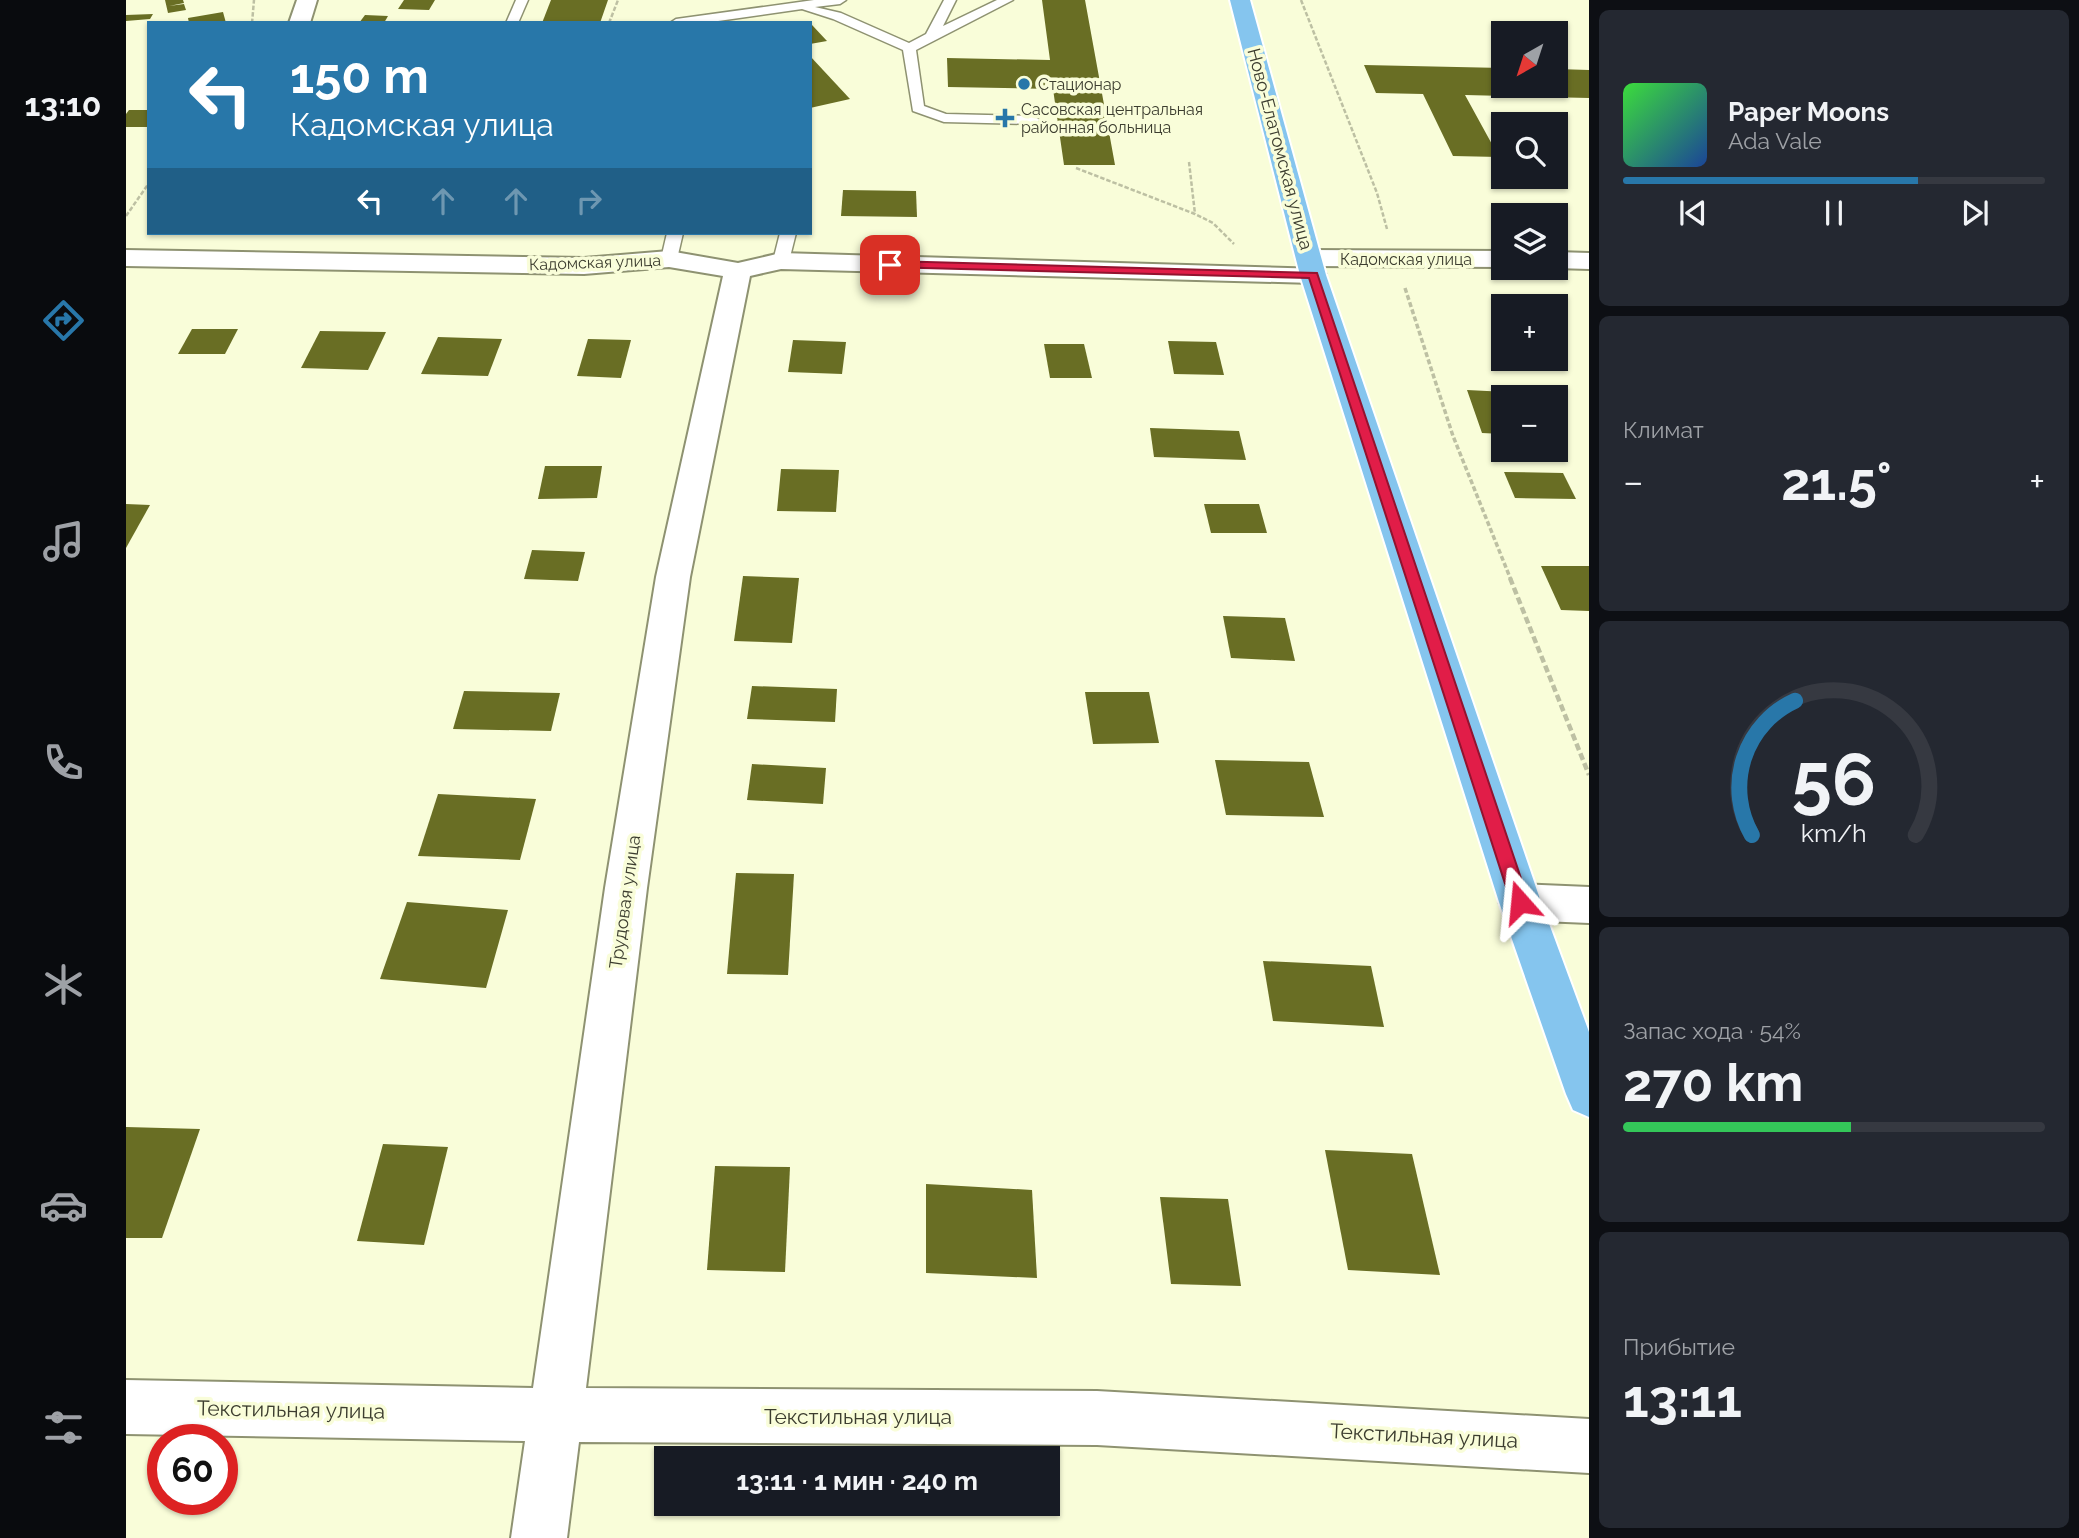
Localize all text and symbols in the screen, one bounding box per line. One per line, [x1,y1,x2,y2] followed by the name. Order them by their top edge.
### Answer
[1491,21,1568,98] north arrow
[1491,21,1568,462] map controls
[1243,46,1318,252] street label: Ново-Елатомская улица
[290,47,429,104] text: 150 m
[175,49,266,140] icon: left
[1038,75,1122,94] place label: Стационар
[1016,76,1032,92] marker: Стационар
[24,86,102,123] text: 13:10
[1728,97,1889,127] text: Paper Moons
[1021,100,1203,137] place label: Сасовская центральная районная больница
[290,106,554,143] text: Кадомская улица
[995,108,1015,128] marker: Сасовская центральная районная больница
[1491,112,1568,189] button: search
[1728,127,1822,154] text: Ada Vale
[351,182,389,220] icon: left
[424,182,462,220] icon: ahead
[497,182,535,220] icon: ahead
[570,182,608,220] icon: right
[1674,194,1712,232] icon: previous
[1815,194,1853,232] icon: pause
[1956,194,1994,232] icon: next
[1491,203,1568,280] button: layers
[860,235,920,295] pin
[871,246,909,284] icon: arrive
[1340,250,1472,269] street label: Кадомская улица
[529,251,661,274] street label: Кадомская улица
[1491,294,1568,371] button: +
[39,296,88,345] icon: directions
[1491,385,1568,462] button: −
[1623,416,1704,443] text: Климат
[1781,451,1892,512] text: 21.5°
[1623,459,1643,504] text: −
[2029,459,2045,504] text: +
[39,517,88,566] icon: music
[1792,737,1876,822] text: 56
[39,738,88,787] icon: phone
[1801,818,1867,848] text: km/h
[605,834,644,970] street label: Трудовая улица
[1483,865,1557,939] position arrow
[39,960,88,1009] icon: climate
[1623,1017,1801,1044] text: Запас хода · 54%
[1623,1052,1803,1113] text: 270 km
[39,1181,88,1230] icon: car
[1623,1333,1735,1360] text: Прибытие
[1623,1368,1742,1429] text: 13:11
[197,1395,385,1424] street label: Текстильная улица
[39,1403,88,1452] icon: filters
[764,1404,952,1429] street label: Текстильная улица
[1329,1418,1519,1453] street label: Текстильная улица
[147,1424,238,1515] speed limit sign: 60
[736,1466,978,1496] text: 13:11 · 1 мин · 240 m

